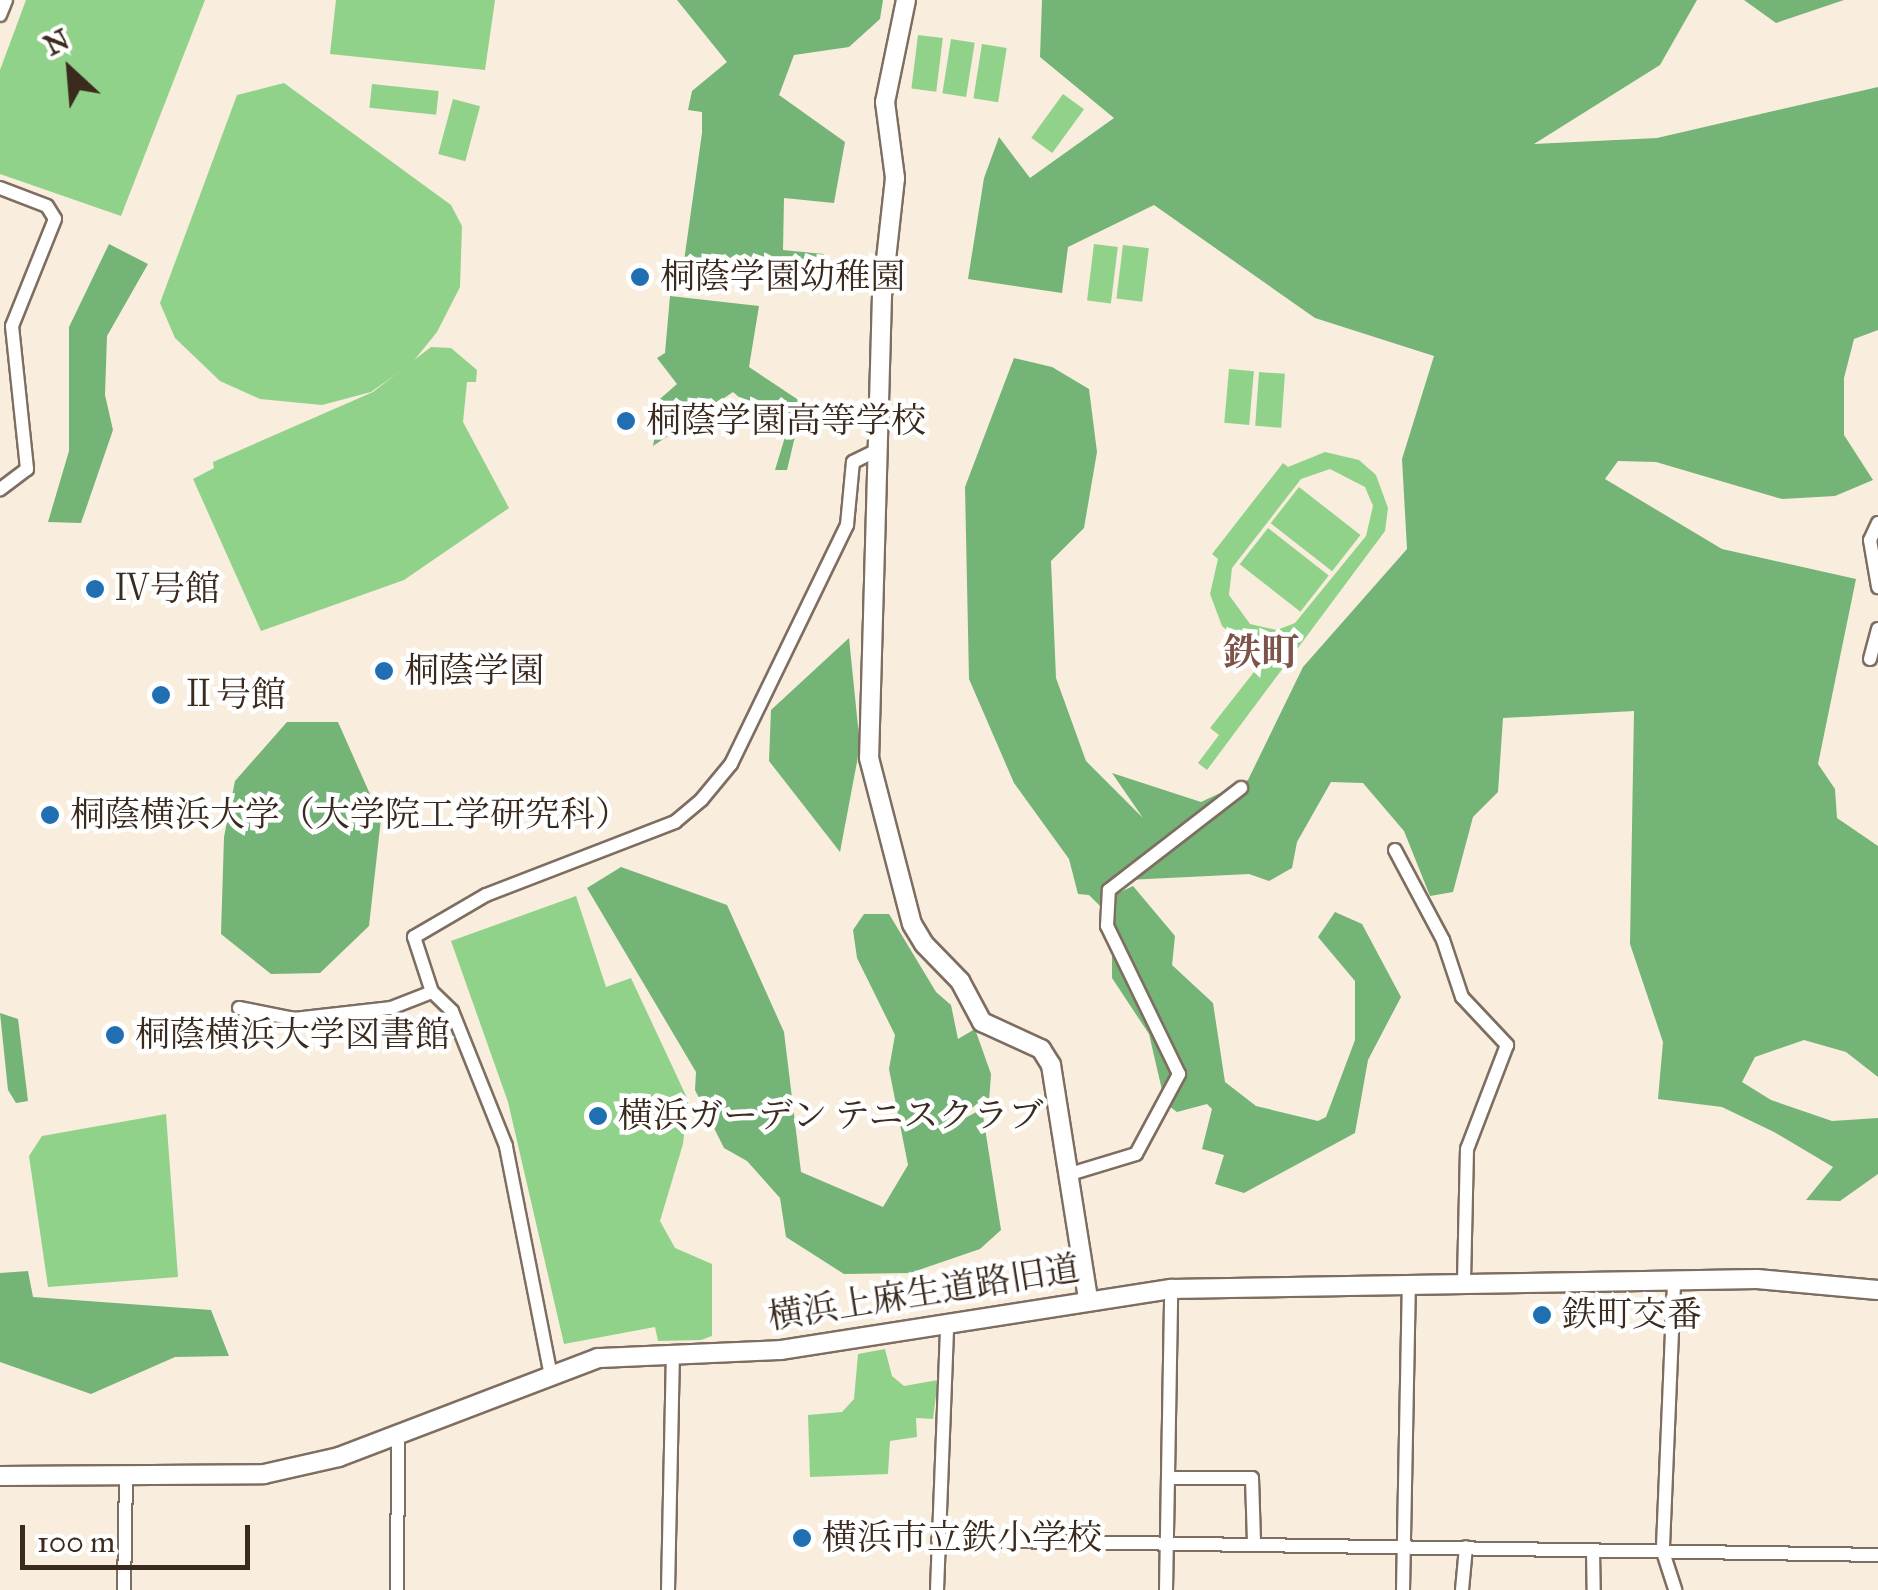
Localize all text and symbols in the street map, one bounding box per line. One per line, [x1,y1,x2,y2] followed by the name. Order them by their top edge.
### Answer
[20,20,120,120] north arrow
[38,22,75,64] text: N
[660,256,905,298] place label: 桐蔭学園幼稚園
[629,266,651,288] marker: 桐蔭学園幼稚園
[646,400,926,442] place label: 桐蔭学園高等学校
[615,410,637,432] marker: 桐蔭学園高等学校
[115,568,220,610] place label: Ⅳ号館
[84,578,106,600] marker: Ⅳ号館
[1223,630,1299,676] district label: 鉄町
[404,650,544,692] place label: 桐蔭学園
[373,660,395,682] marker: 桐蔭学園
[181,674,286,716] place label: Ⅱ号館
[150,684,172,706] marker: Ⅱ号館
[70,794,630,836] place label: 桐蔭横浜大学（大学院工学研究科）
[39,804,61,826] marker: 桐蔭横浜大学（大学院工学研究科）
[135,1014,450,1056] place label: 桐蔭横浜大学図書館
[104,1024,126,1046] marker: 桐蔭横浜大学図書館
[618,1095,1046,1137] place label: 横浜ガーデン テニスクラブ
[587,1105,609,1127] marker: 横浜ガーデン テニスクラブ
[765,1248,1083,1338] street label: 横浜上麻生道路旧道
[1562,1294,1702,1336] place label: 鉄町交番
[1531,1304,1553,1326] marker: 鉄町交番
[25,1505,255,1567] scale bar
[822,1517,1102,1559] place label: 横浜市立鉄小学校
[37,1524,115,1560] text: 100 m
[791,1527,813,1549] marker: 横浜市立鉄小学校

